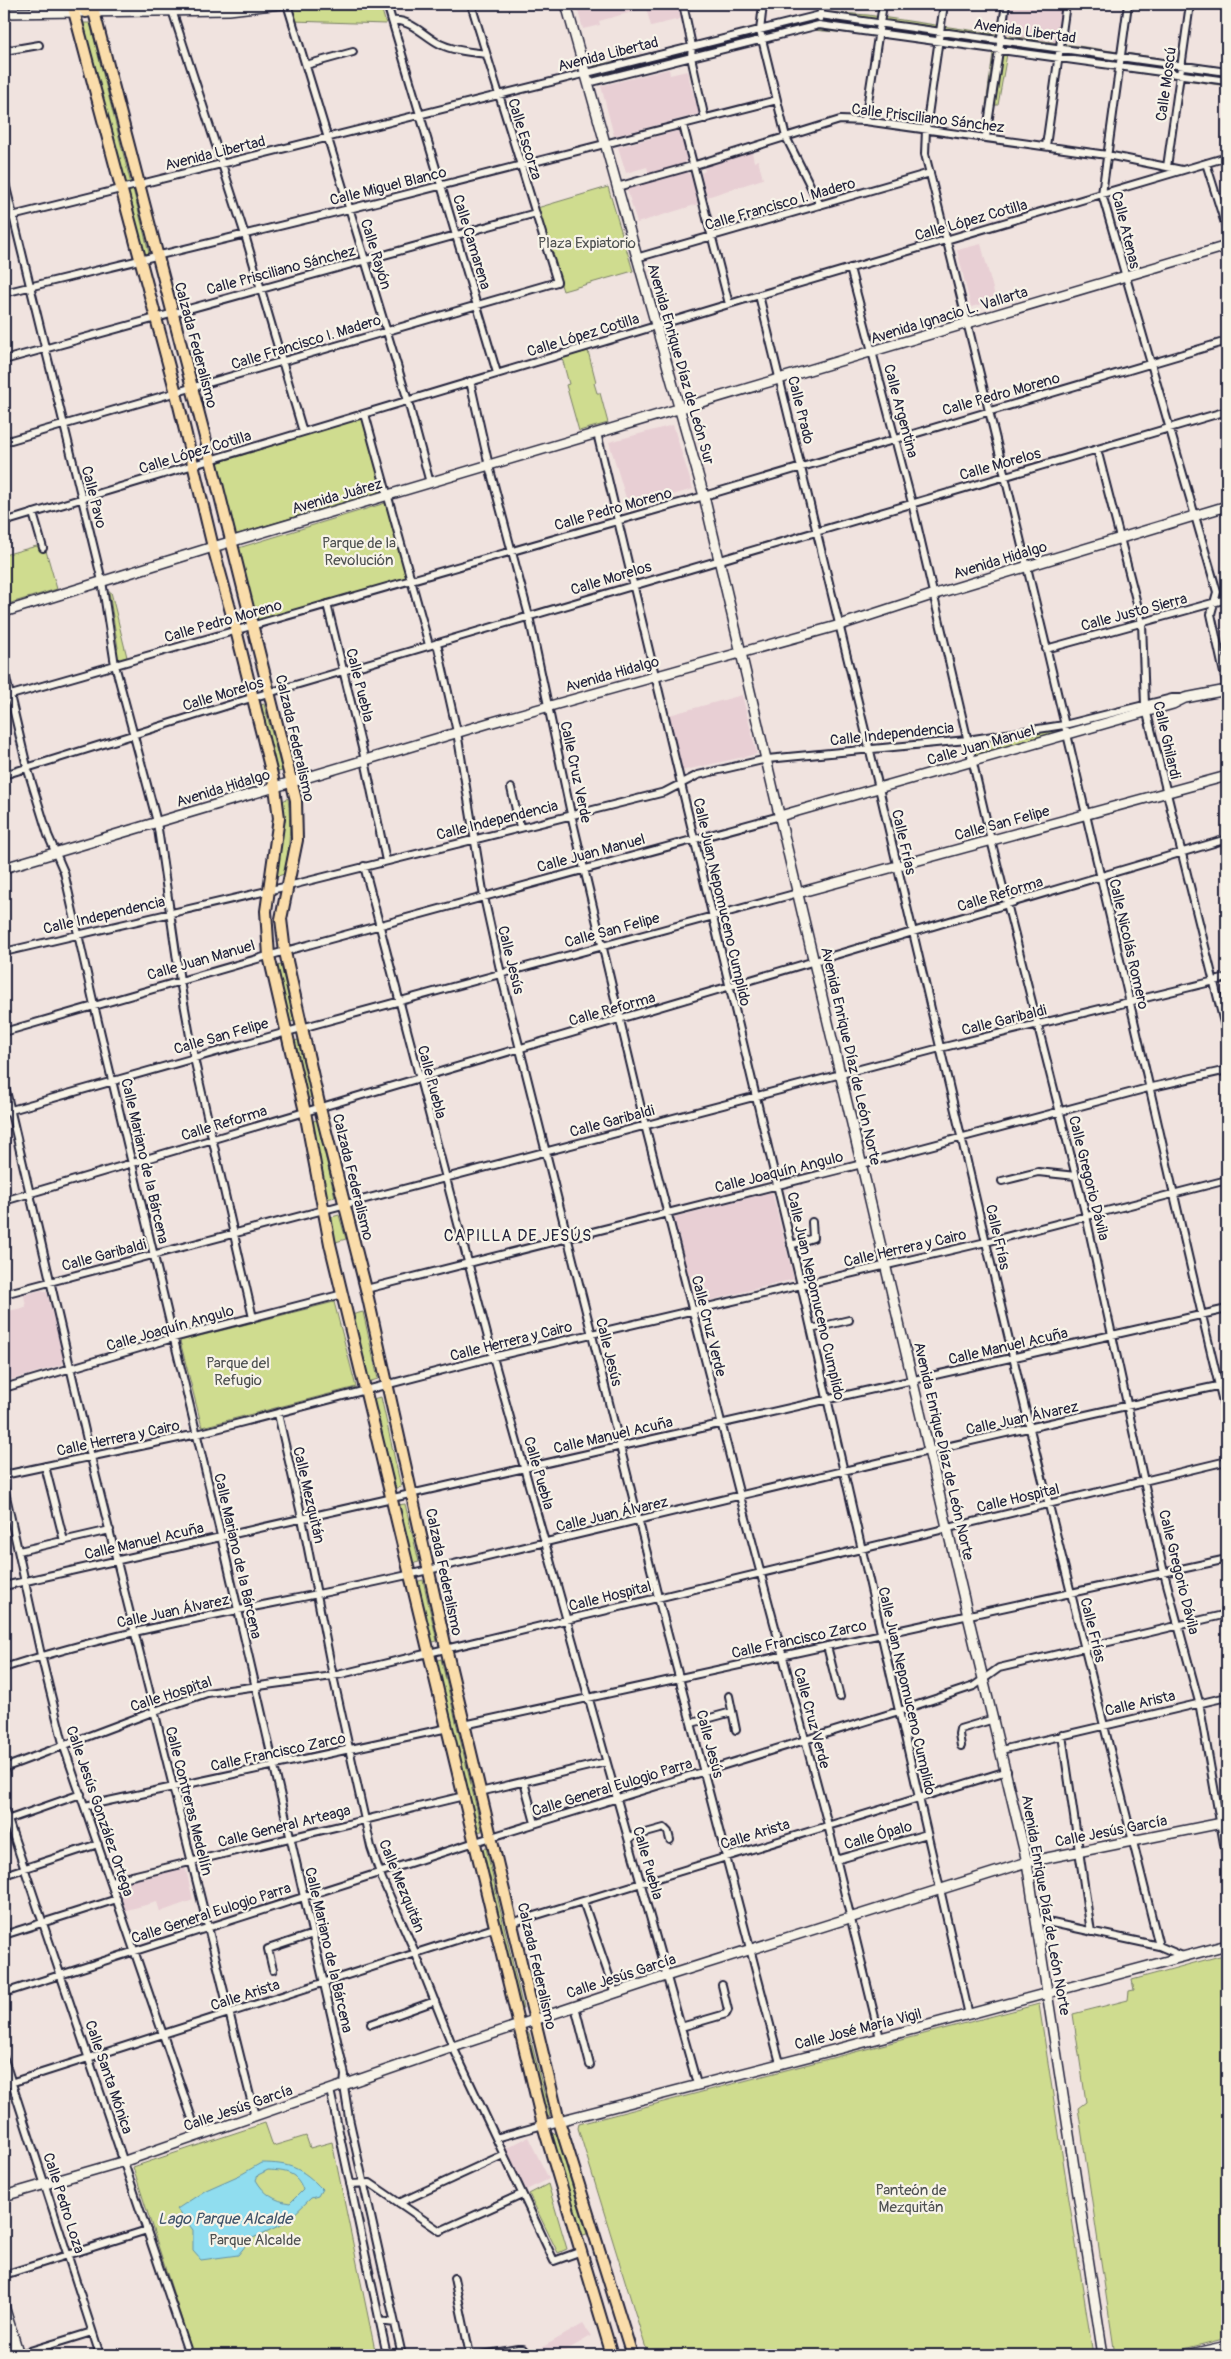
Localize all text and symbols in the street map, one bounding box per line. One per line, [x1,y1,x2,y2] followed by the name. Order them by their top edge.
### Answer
[973,15,1077,48] street label: Avenida Libertad
[556,33,660,76] street label: Avenida Libertad
[1152,46,1181,123] street label: Calle Moscú
[503,96,546,182] street label: Calle Escorza
[850,100,1006,137] street label: Calle Prisciliano Sánchez
[163,132,267,175] street label: Avenida Libertad
[328,163,448,210] street label: Calle Miguel Blanco
[703,174,858,235] street label: Calle Francisco I. Madero
[1107,189,1144,271] street label: Calle Atenas
[448,192,495,292] street label: Calle Camarena
[913,195,1030,246] street label: Calle López Cotilla
[356,217,395,292] street label: Calle Rayón
[538,234,636,253] park label: Plaza Expiatorio
[204,241,358,300] street label: Calle Prisciliano Sánchez
[643,261,719,467] street label: Avenida Enrique Díaz de León Sur
[170,280,221,410] street label: Calzada Federalismo
[868,282,1030,348] street label: Avenida Ignacio L. Vallarta
[525,309,642,362] street label: Calle López Cotilla
[229,311,383,374] street label: Calle Francisco I. Madero
[879,362,922,460] street label: Calle Argentina
[940,369,1062,420] street label: Calle Pedro Moreno
[783,374,818,446] street label: Calle Prado
[137,426,254,479] street label: Calle López Cotilla
[957,444,1043,485] street label: Calle Morelos
[77,464,110,530] street label: Calle Pavo
[290,474,385,518] street label: Avenida Juárez
[552,484,674,535] street label: Calle Pedro Moreno
[322,534,396,570] park label: Parque de la Revolución
[951,537,1049,584] street label: Avenida Hidalgo
[568,557,654,600] street label: Calle Morelos
[1079,589,1189,636] street label: Calle Justo Sierra
[162,596,284,647] street label: Calle Pedro Moreno
[341,646,378,724] street label: Calle Puebla
[563,652,661,697] street label: Avenida Hidalgo
[180,673,266,716] street label: Calle Morelos
[271,673,318,803] street label: Calzada Federalismo
[1148,699,1185,781] street label: Calle Ghilardi
[555,719,596,825] street label: Calle Cruz Verde
[829,719,955,750] street label: Calle Independencia
[925,721,1037,770] street label: Calle Juan Manuel
[174,765,272,812] street label: Avenida Hidalgo
[434,796,560,845] street label: Calle Independencia
[688,796,755,1008] street label: Calle Juan Nepomuceno Cumplido
[952,802,1052,845] street label: Calle San Felipe
[887,808,920,877] street label: Calle Frías
[535,830,647,877] street label: Calle Juan Manuel
[955,872,1045,917] street label: Calle Reforma
[1104,877,1153,1011] street label: Calle Nicolás Romero
[41,892,167,939] street label: Calle Independencia
[562,909,662,952] street label: Calle San Felipe
[493,924,528,997] street label: Calle Jesús
[145,936,257,985] street label: Calle Juan Manuel
[816,945,885,1168] street label: Avenida Enrique Díaz de León Norte
[567,988,658,1031] street label: Calle Reforma
[960,1001,1049,1040] street label: Calle Garibaldi
[172,1014,271,1059] street label: Calle San Felipe
[413,1043,450,1121] street label: Calle Puebla
[116,1076,173,1246] street label: Calle Mariano de la Bárcena
[179,1101,269,1146] street label: Calle Reforma
[568,1101,657,1142] street label: Calle Garibaldi
[328,1112,377,1242] street label: Calzada Federalismo
[1064,1114,1113,1242] street label: Calle Gregorio Dávila
[713,1147,845,1198] street label: Calle Joaquín Angulo
[782,1190,849,1402] street label: Calle Juan Nepomuceno Cumplido
[981,1203,1014,1272] street label: Calle Frías
[842,1225,968,1272] street label: Calle Herrera y Cairo
[444,1226,592,1246] district label: CAPILLA DE JESÚS
[60,1235,149,1276] street label: Calle Garibaldi
[687,1274,730,1379] street label: Calle Cruz Verde
[104,1301,236,1356] street label: Calle Joaquín Angulo
[591,1316,626,1389] street label: Calle Jesús
[448,1317,574,1366] street label: Calle Herrera y Cairo
[946,1323,1070,1369] street label: Calle Manuel Acuña
[909,1340,978,1563] street label: Avenida Enrique Díaz de León Norte
[206,1354,270,1390] park label: Parque del Refugio
[964,1397,1080,1440] street label: Calle Juan Álvarez
[551,1412,675,1458] street label: Calle Manuel Acuña
[55,1416,181,1461] street label: Calle Herrera y Cairo
[519,1434,558,1512] street label: Calle Puebla
[288,1445,329,1545] street label: Calle Mezquitán
[209,1471,266,1641] street label: Calle Mariano de la Bárcena
[975,1480,1061,1517] street label: Calle Hospital
[554,1492,670,1537] street label: Calle Juan Álvarez
[421,1507,466,1638] street label: Calzada Federalismo
[1154,1508,1203,1636] street label: Calle Gregorio Dávila
[82,1518,206,1564] street label: Calle Manuel Acuña
[567,1577,653,1616] street label: Calle Hospital
[873,1585,940,1797] street label: Calle Juan Nepomuceno Cumplido
[115,1590,231,1633] street label: Calle Juan Álvarez
[1075,1596,1110,1665] street label: Calle Frías
[730,1616,868,1663] street label: Calle Francisco Zarco
[789,1666,834,1771] street label: Calle Cruz Verde
[128,1672,214,1717] street label: Calle Hospital
[1103,1686,1177,1721] street label: Calle Arista
[691,1708,728,1781] street label: Calle Jesús
[61,1723,138,1899] street label: Calle Jesús González Ortega
[161,1724,216,1878] street label: Calle Contreras Medellín
[209,1729,347,1776] street label: Calle Francisco Zarco
[530,1754,695,1821] street label: Calle General Eulogio Parra
[1017,1793,1074,2017] street label: Avenida Enrique Díaz de León Norte
[216,1801,352,1852] street label: Calle General Arteaga
[1053,1811,1169,1852] street label: Calle Jesús García
[718,1815,792,1854] street label: Calle Arista
[842,1817,914,1854] street label: Calle Ópalo
[628,1824,667,1902] street label: Calle Puebla
[374,1837,429,1936] street label: Calle Mezquitán
[300,1865,357,2035] street label: Calle Mariano de la Bárcena
[129,1879,293,1948] street label: Calle General Eulogio Parra
[513,1901,560,2031] street label: Calzada Federalismo
[564,1950,678,2003] street label: Calle Jesús García
[208,1975,282,2016] street label: Calle Arista
[793,2005,924,2054] street label: Calle José María Vigil
[80,2018,137,2136] street label: Calle Santa Mónica
[181,2081,295,2136] street label: Calle Jesús García
[38,2150,89,2256] street label: Calle Pedro Loza
[876,2181,947,2217] park label: Panteón de Mezquitán
[158,2209,294,2229] water label: Lago Parque Alcalde
[209,2231,301,2250] park label: Parque Alcalde

